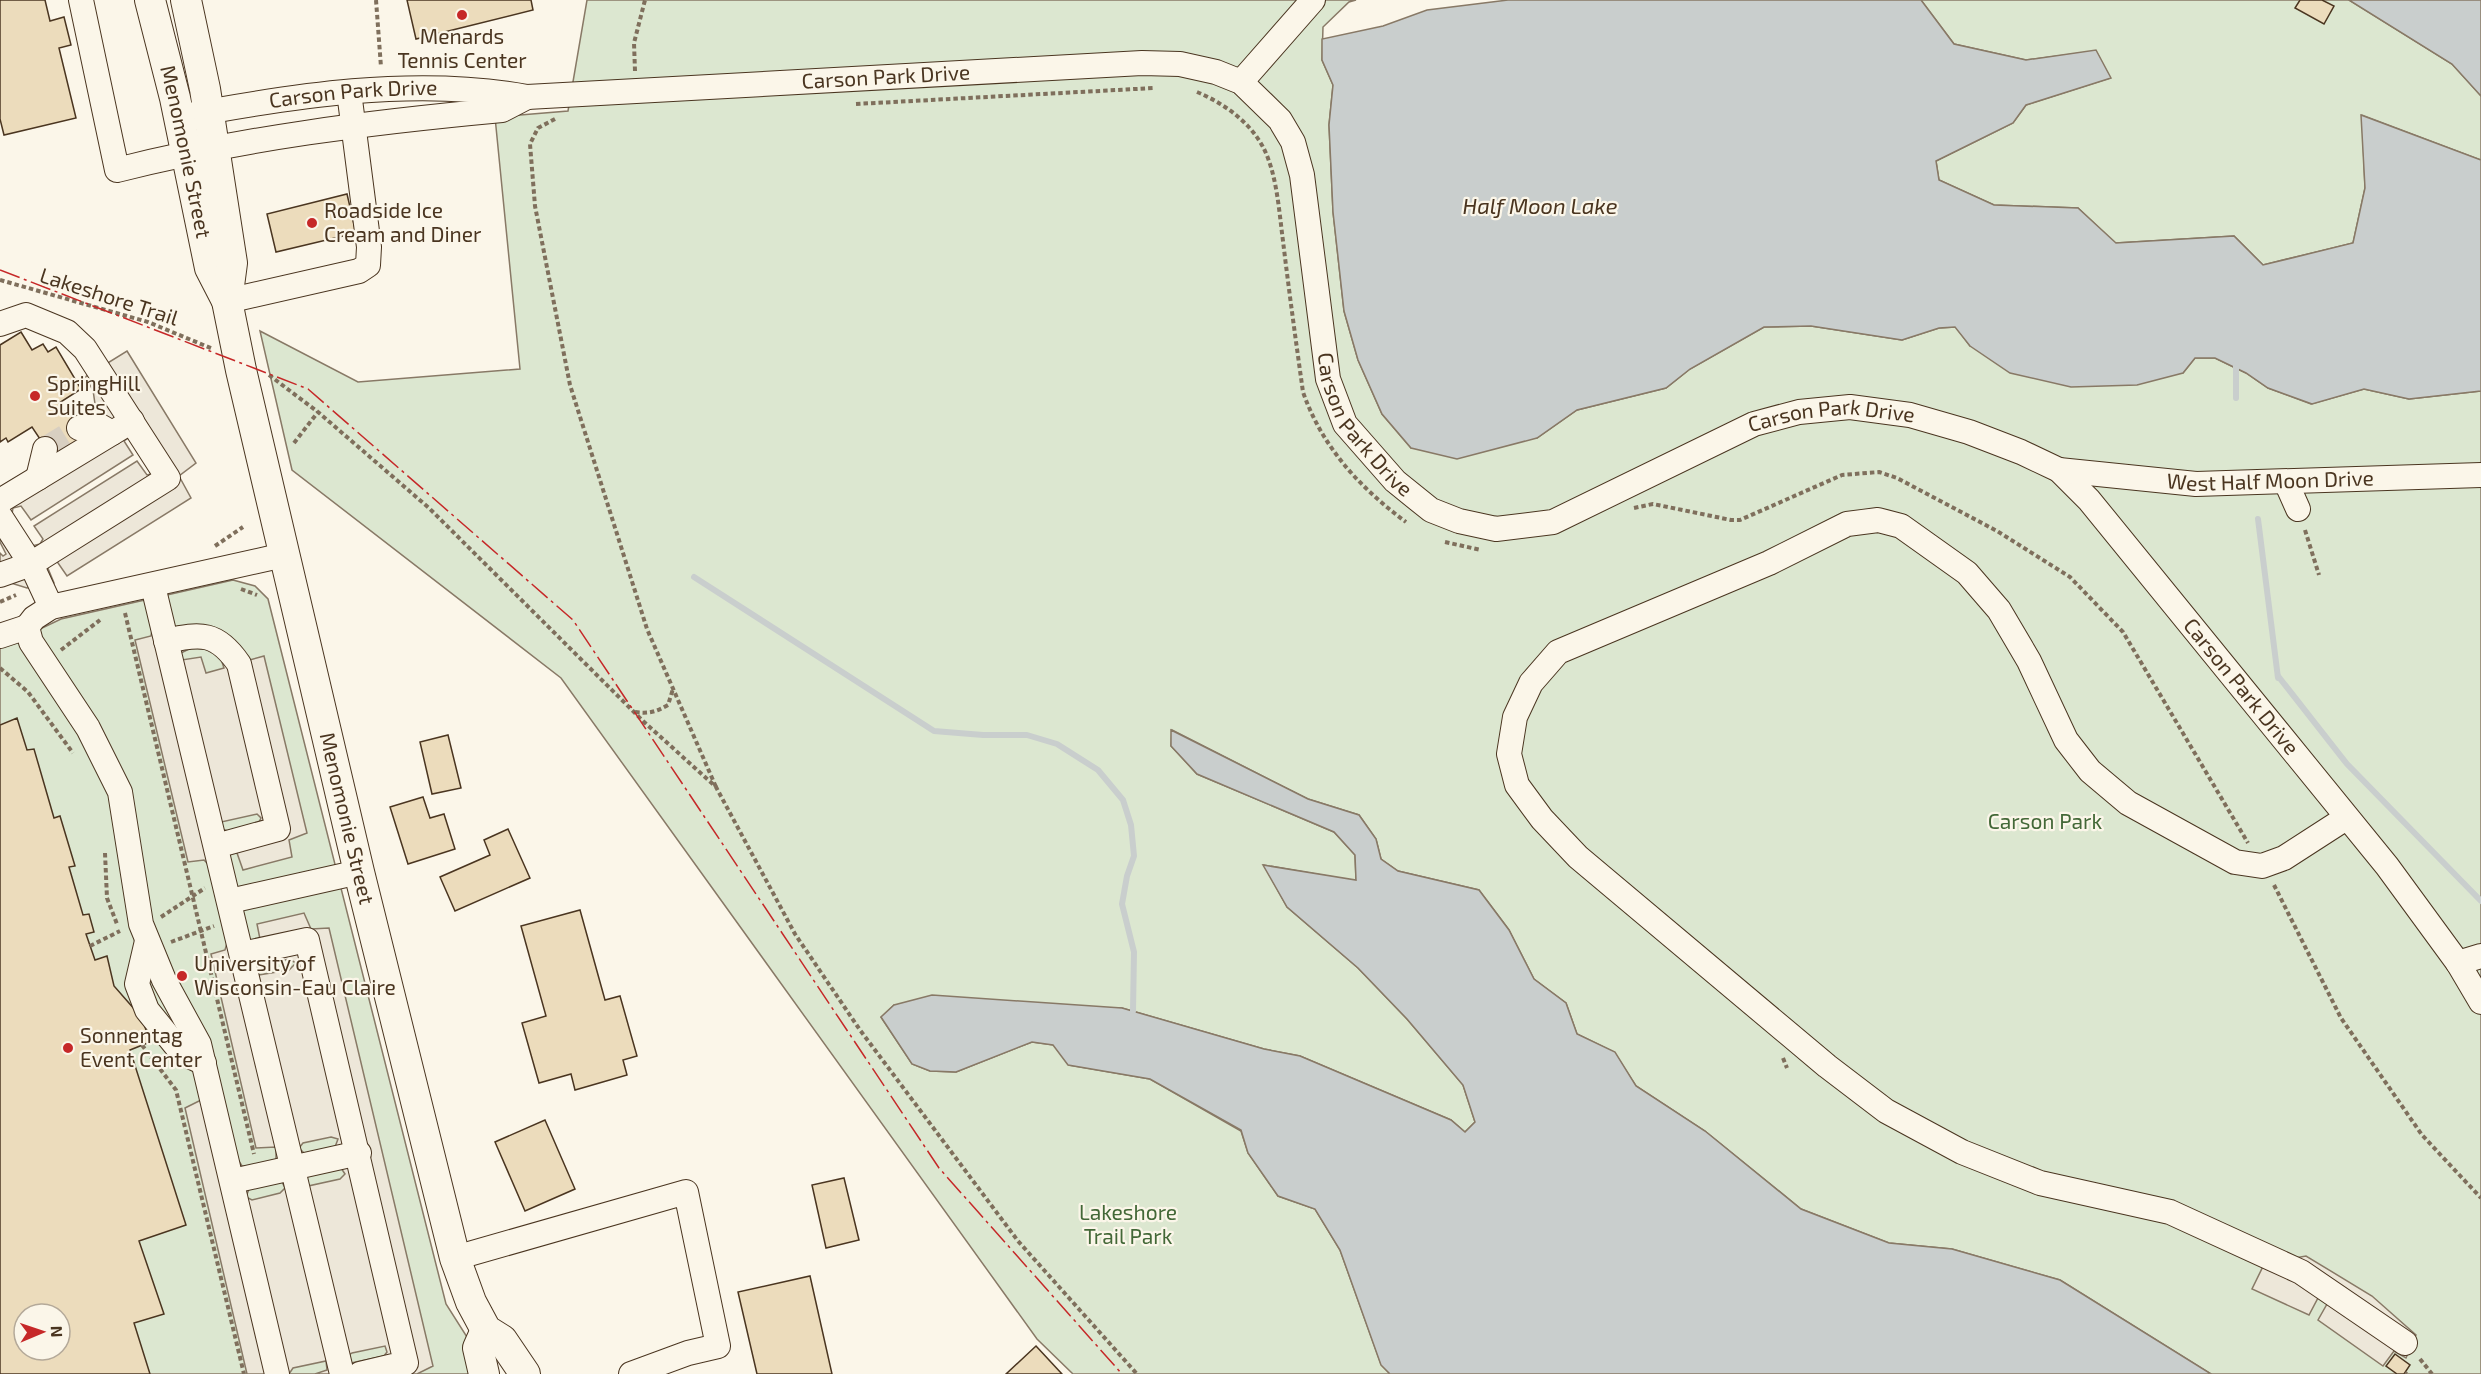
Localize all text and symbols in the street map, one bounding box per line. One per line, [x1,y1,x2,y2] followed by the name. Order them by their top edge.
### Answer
[455,8,469,22] marker: Menards Tennis Center
[397,23,527,72] place label: Menards Tennis Center
[801,59,971,93] street label: Carson Park Drive
[156,62,218,240] street label: Menomonie Street
[267,74,438,112] street label: Carson Park Drive
[1462,192,1618,218] water label: Half Moon Lake
[324,197,482,246] place label: Roadside Ice Cream and Diner
[305,216,319,230] marker: Roadside Ice Cream and Diner
[37,261,183,330] street label: Lakeshore Trail
[1314,351,1418,501] street label: Carson Park Drive
[47,370,141,419] place label: SpringHill Suites
[28,389,42,403] marker: SpringHill Suites
[1745,393,1917,436] street label: Carson Park Drive
[2166,464,2374,495] street label: West Half Moon Drive
[2179,612,2305,759] street label: Carson Park Drive
[316,730,381,907] street label: Menomonie Street
[1988,808,2102,833] park label: Carson Park
[194,950,396,999] place label: University of Wisconsin-Eau Claire
[175,969,189,983] marker: University of Wisconsin-Eau Claire
[80,1022,203,1071] place label: Sonnentag Event Center
[61,1041,75,1055] marker: Sonnentag Event Center
[1079,1199,1177,1248] park label: Lakeshore Trail Park
[12,1302,72,1362] north arrow
[48,1325,67,1338] text: N

